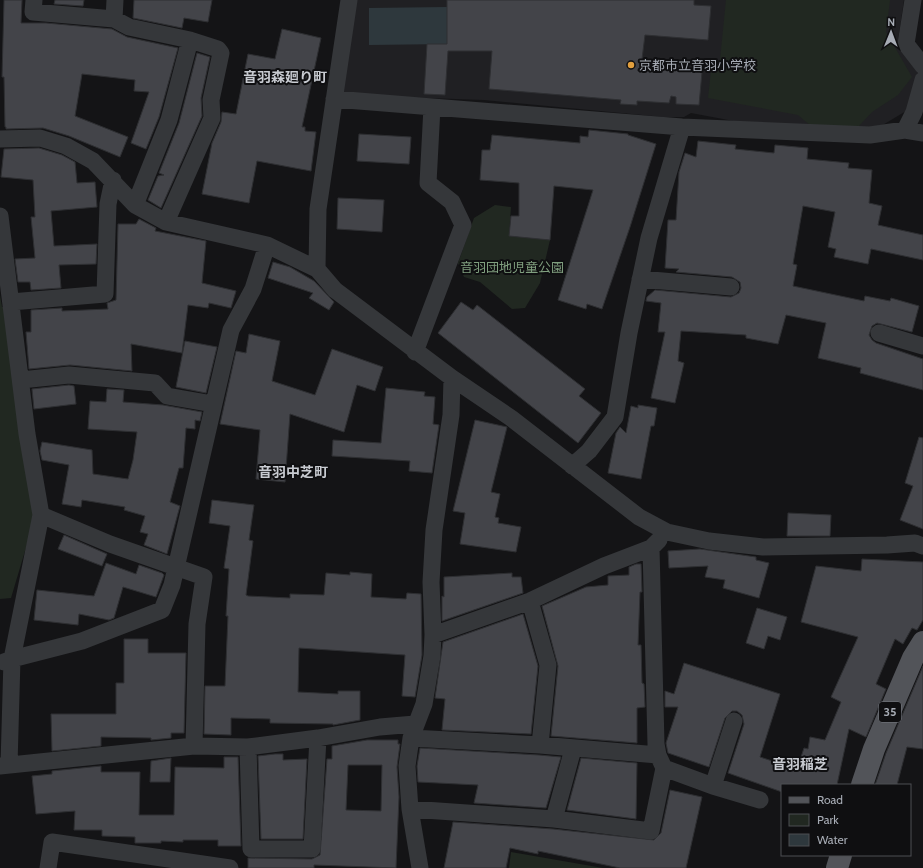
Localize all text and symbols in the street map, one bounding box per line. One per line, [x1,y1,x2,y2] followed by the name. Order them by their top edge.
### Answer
[871,12,911,52] north arrow
[887,15,895,29] text: N
[639,57,756,73] place label: 京都市立音羽小学校
[626,60,636,70] marker: 京都市立音羽小学校
[243,68,327,86] district label: 音羽森廻り町
[460,259,564,275] park label: 音羽団地児童公園
[258,463,328,481] district label: 音羽中芝町
[879,702,901,722] road number: 35
[772,755,828,773] district label: 音羽稲芝
[781,784,911,856] legend
[817,792,843,807] text: Road
[817,812,839,827] text: Park
[817,832,848,847] text: Water

